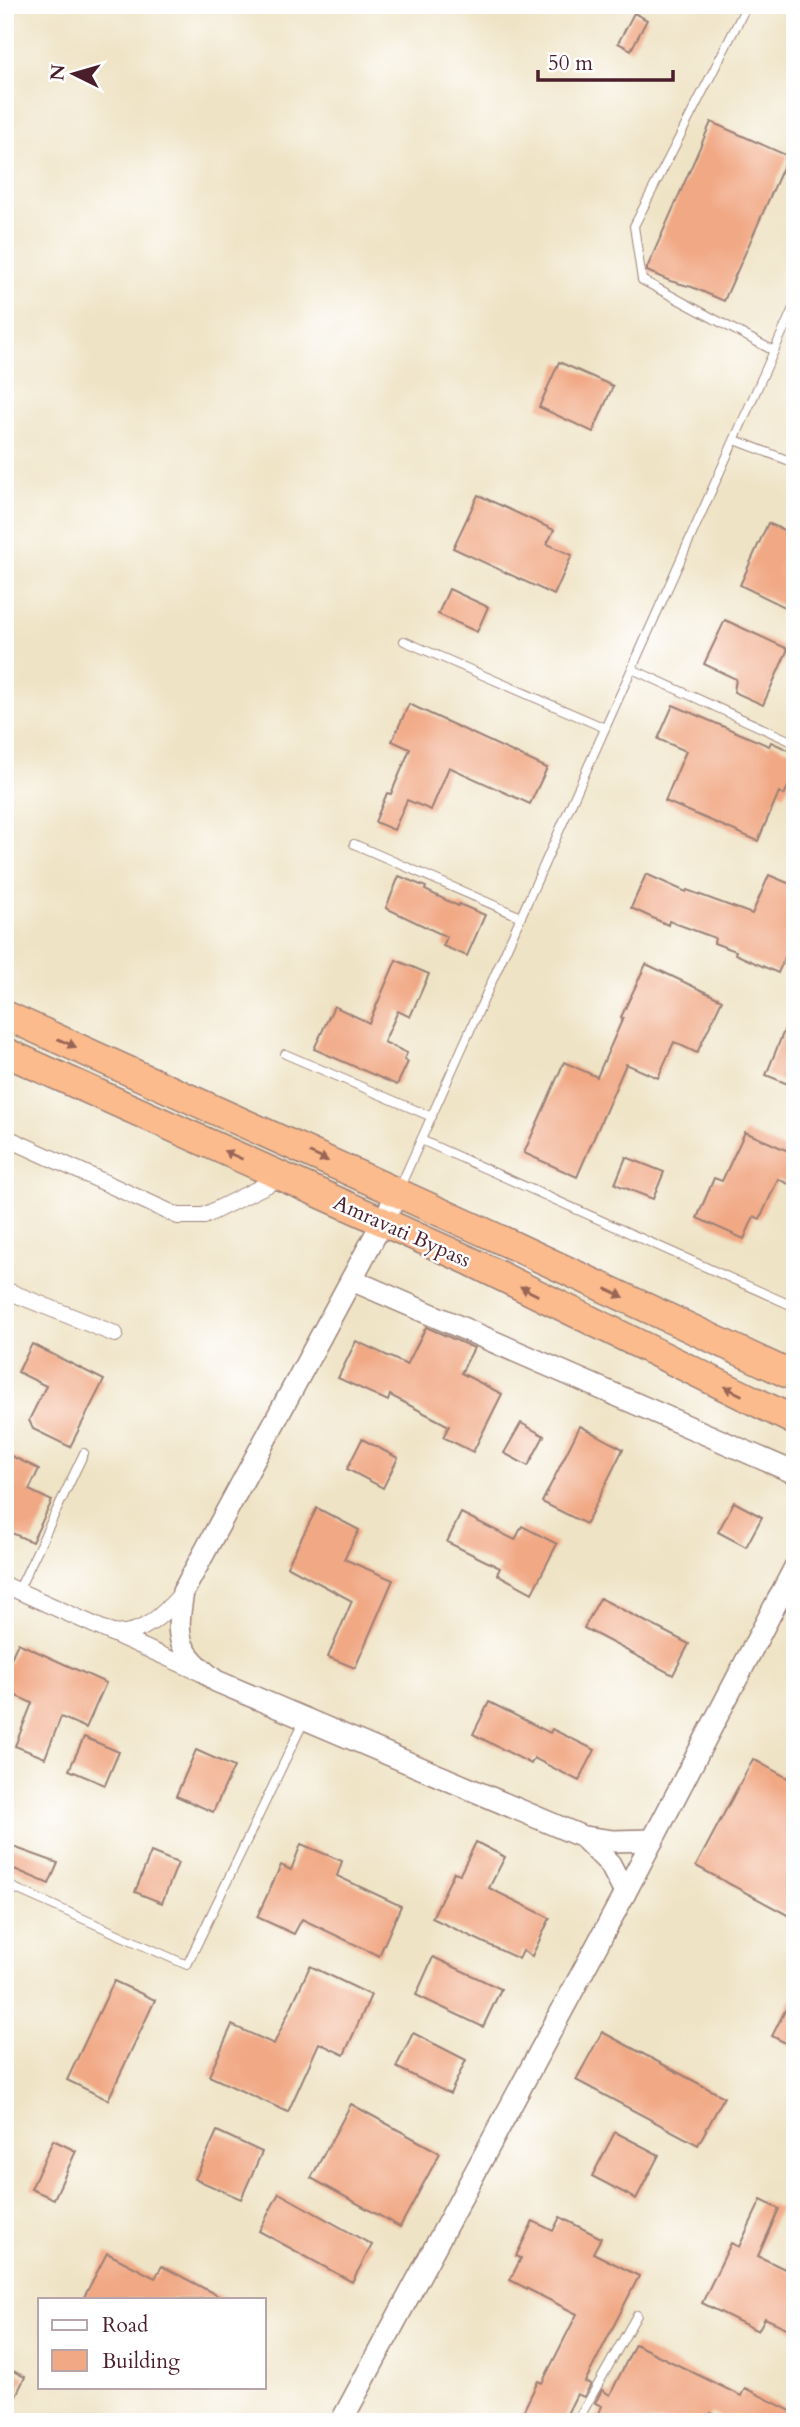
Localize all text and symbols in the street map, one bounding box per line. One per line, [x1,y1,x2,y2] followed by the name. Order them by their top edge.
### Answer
[38,38,108,108] north arrow
[538,38,672,82] scale bar
[548,49,593,78] text: 50 m
[44,63,72,82] text: N
[57,1038,78,1049] one-way arrow
[223,1149,243,1161] one-way arrow
[309,1151,329,1163] one-way arrow
[329,1188,475,1275] street label: Amravati Bypass
[519,1286,539,1297] one-way arrow
[605,1287,625,1299] one-way arrow
[723,1385,743,1397] one-way arrow
[38,2298,266,2388] legend
[102,2311,148,2340] text: Road
[102,2347,180,2376] text: Building

